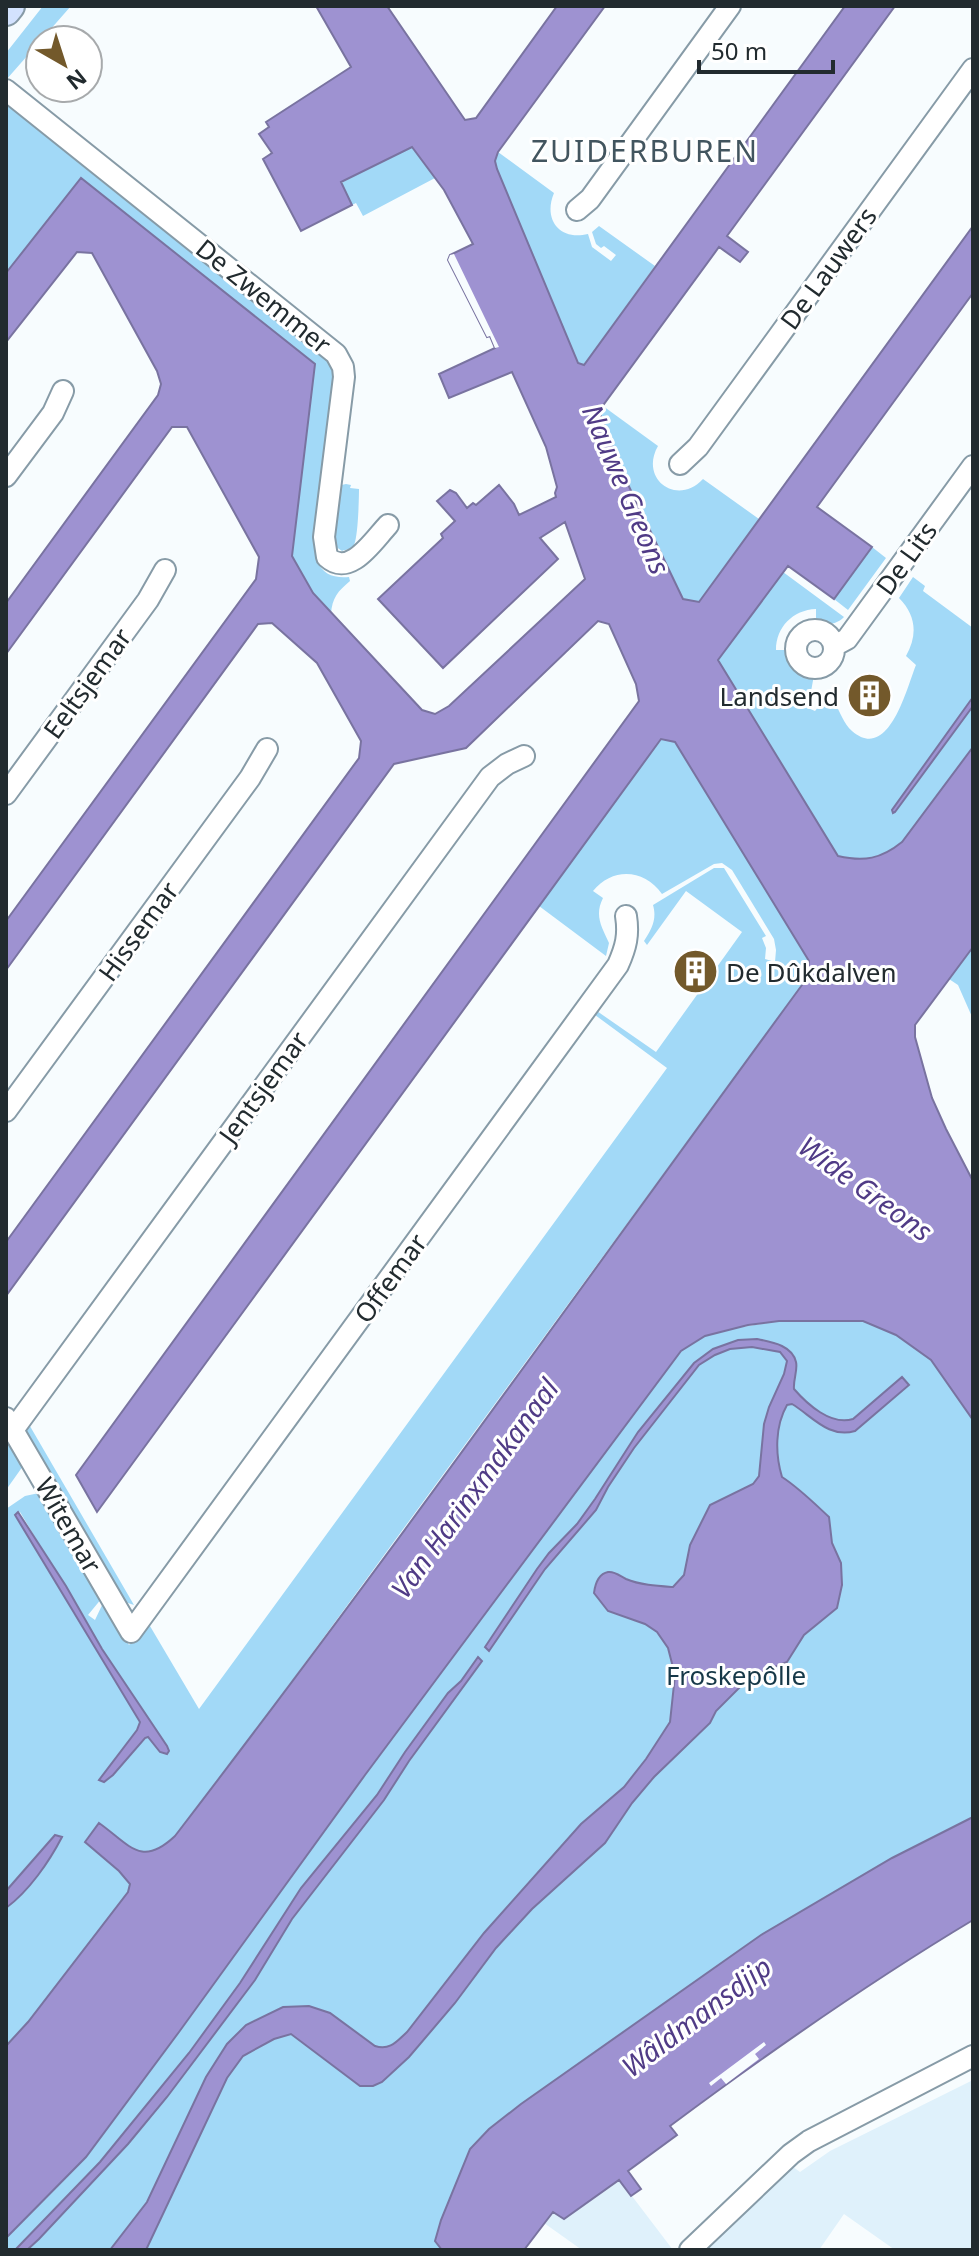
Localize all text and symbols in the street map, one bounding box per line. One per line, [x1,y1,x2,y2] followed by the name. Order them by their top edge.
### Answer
[24,24,104,104] north arrow
[699,24,833,74] scale bar
[711,34,767,67] text: 50 m
[61,63,94,98] text: N
[531,130,759,171] district label: ZUIDERBUREN
[771,200,885,336] street label: De Lauwers
[189,230,339,362] street label: De Zwemmer
[574,398,680,580] water label: Nauwe Greons
[867,514,945,602] street label: De Lits
[35,620,140,746] street label: Eeltsjemar
[846,672,894,720] building icon: Landsend
[720,678,839,714] place label: Landsend
[90,874,187,988] street label: Hissemar
[671,948,719,996] building icon: De Dûkdalven
[726,954,897,990] place label: De Dûkdalven
[208,1023,316,1153] street label: Jentsjemar
[792,1127,940,1249] water label: Wide Greons
[345,1226,435,1330] street label: Offemar
[381,1370,567,1605] water label: Van Harinxmakanaal
[27,1471,111,1580] street label: Witemar
[666,1657,806,1693] park label: Froskepôlle
[613,1947,779,2085] water label: Wâldmansdjip

